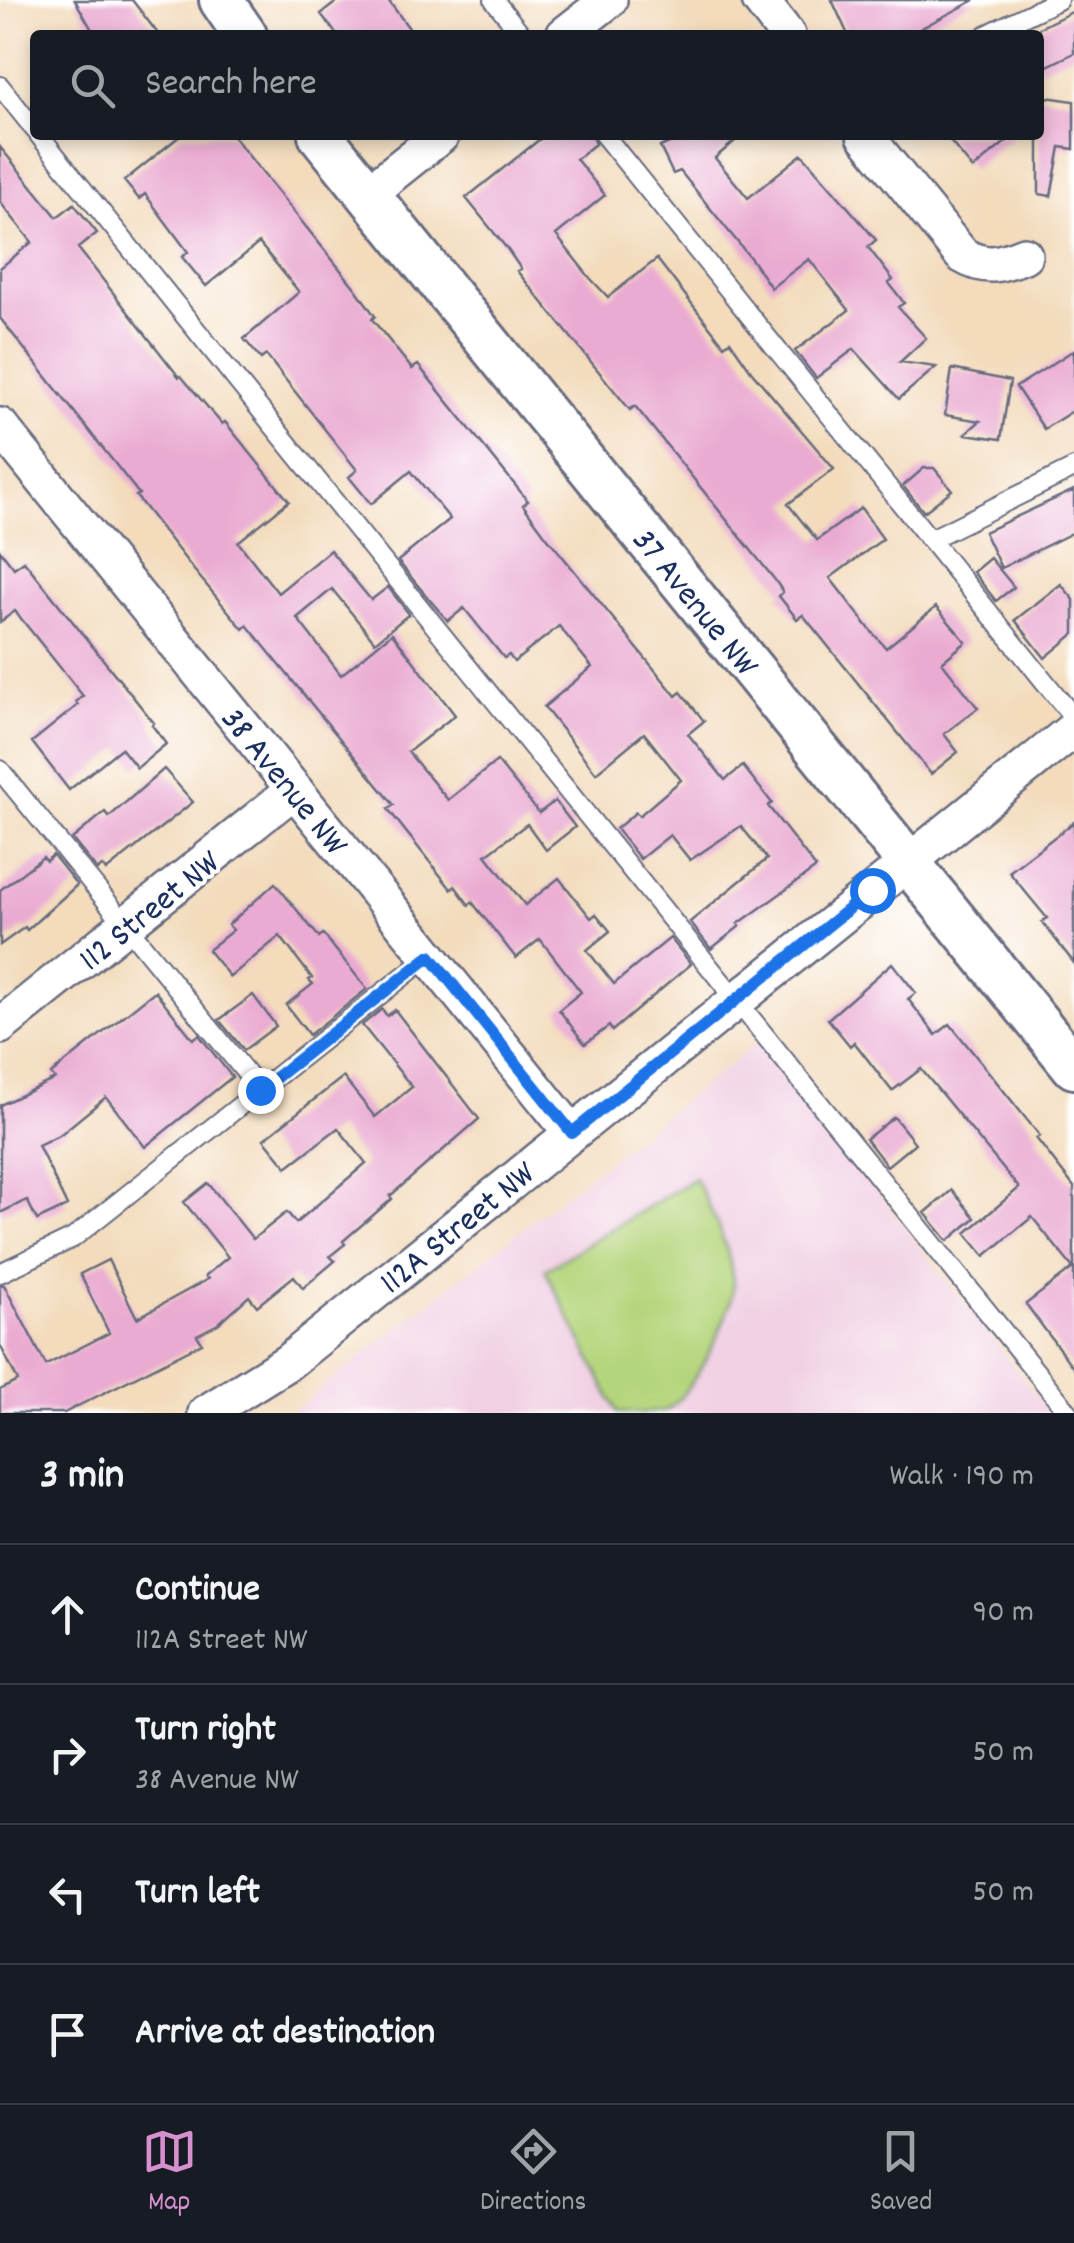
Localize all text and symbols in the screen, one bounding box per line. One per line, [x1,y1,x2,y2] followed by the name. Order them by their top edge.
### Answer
[30,30,1044,140] search box
[65,58,120,113] icon: search
[145,58,317,113] text: Search here
[618,519,769,690] street label: 37 Avenue NW
[206,698,358,869] street label: 38 Avenue NW
[70,840,233,986] street label: 112 Street NW
[850,868,896,914] route start
[238,1068,284,1114] route end
[370,1151,549,1309] street label: 112A Street NW
[40,1448,124,1508] text: 3 min
[889,1455,1034,1501] text: Walk · 190 m
[135,1564,260,1619] text: Continue
[40,1587,95,1642] icon: ahead
[973,1591,1034,1637] text: 90 m
[135,1619,307,1665] text: 112A Street NW
[135,1704,276,1759] text: Turn right
[40,1727,95,1782] icon: right
[972,1731,1034,1777] text: 50 m
[135,1759,298,1805] text: 38 Avenue NW
[40,1867,95,1922] icon: left
[135,1867,260,1922] text: Turn left
[972,1871,1034,1917] text: 50 m
[40,2007,95,2062] icon: arrive
[135,2007,435,2062] text: Arrive at destination
[142,2124,197,2224] tab: Map
[480,2124,586,2224] tab: Directions
[870,2124,932,2224] tab: Saved

